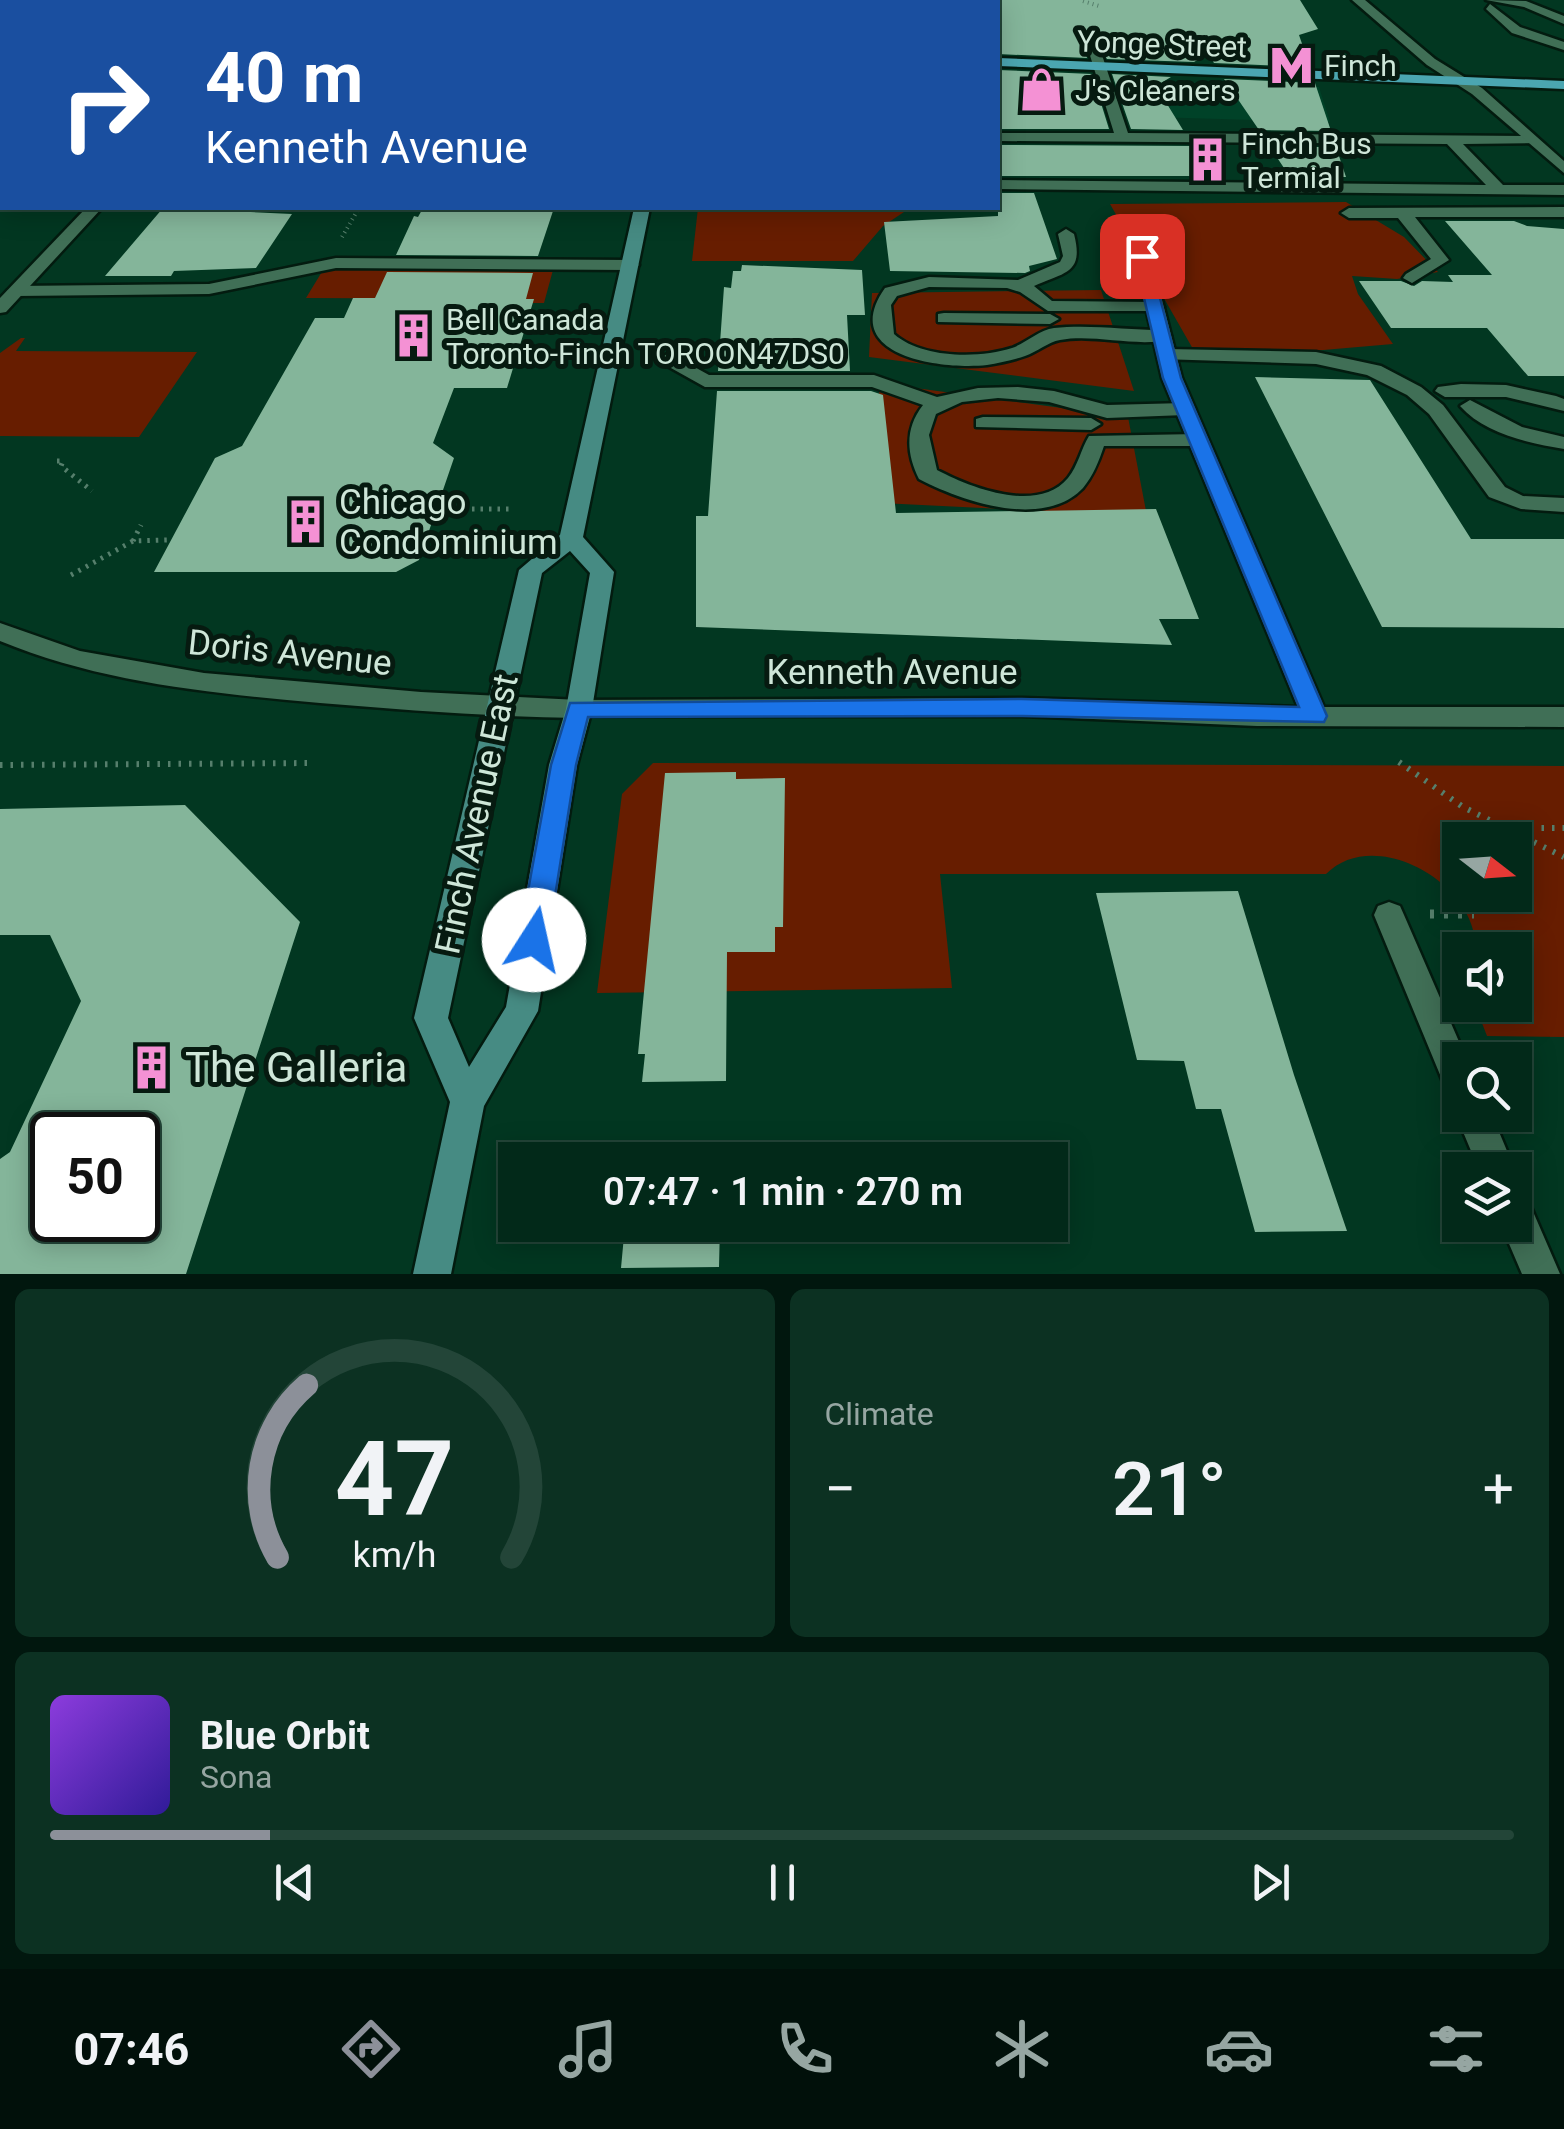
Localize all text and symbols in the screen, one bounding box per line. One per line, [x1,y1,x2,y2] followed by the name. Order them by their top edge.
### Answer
[1076,24,1248,64] street label: Yonge Street
[205,37,363,119] text: 40 m
[40,40,170,170] icon: right
[1267,41,1315,89] metro station icon: Finch
[1324,48,1397,83] place label: Finch
[1018,66,1066,114] shop icon: J's Cleaners
[1075,73,1236,108] place label: J's Cleaners
[205,121,528,174] text: Kenneth Avenue
[1241,126,1372,195] place label: Finch Bus Termial
[1184,136,1232,184] building icon: Finch Bus Termial
[1100,214,1185,299] pin
[1115,229,1170,284] icon: arrive
[446,302,845,371] place label: Bell Canada Toronto-Finch TOROON47DS0
[389,312,437,360] building icon: Bell Canada Toronto-Finch TOROON47DS0
[339,482,558,563] place label: Chicago Condominium
[282,498,330,546] building icon: Chicago Condominium
[186,622,394,684] street label: Doris Avenue
[766,652,1018,693] street label: Kenneth Avenue
[427,670,527,958] street label: Finch Avenue East
[1442,822,1532,912] north arrow
[1442,822,1532,1242] map controls
[482,888,586,992] position arrow
[1442,932,1532,1022] button: sound
[1442,1042,1532,1132] button: search
[128,1043,176,1091] building icon: The Galleria
[185,1043,407,1092] place label: The Galleria
[30,1112,160,1242] speed limit sign: 50
[1442,1152,1532,1242] button: layers
[603,1170,963,1214] text: 07:47 · 1 min · 270 m
[825,1395,934,1433] text: Climate
[335,1419,454,1540] text: 47
[1112,1445,1227,1533] text: 21°
[825,1457,856,1521] text: −
[1483,1457,1514,1521] text: +
[353,1534,437,1576] text: km/h
[200,1714,370,1758] text: Blue Orbit
[200,1758,272,1796] text: Sona
[267,1855,322,1910] icon: previous
[755,1855,810,1910] icon: pause
[1243,1855,1298,1910] icon: next
[336,2014,406,2084] icon: directions
[553,2014,623,2084] icon: music
[770,2014,840,2084] icon: phone
[987,2014,1057,2084] icon: climate
[1204,2014,1274,2084] icon: car
[1421,2014,1491,2084] icon: filters
[73,2023,189,2076] text: 07:46

